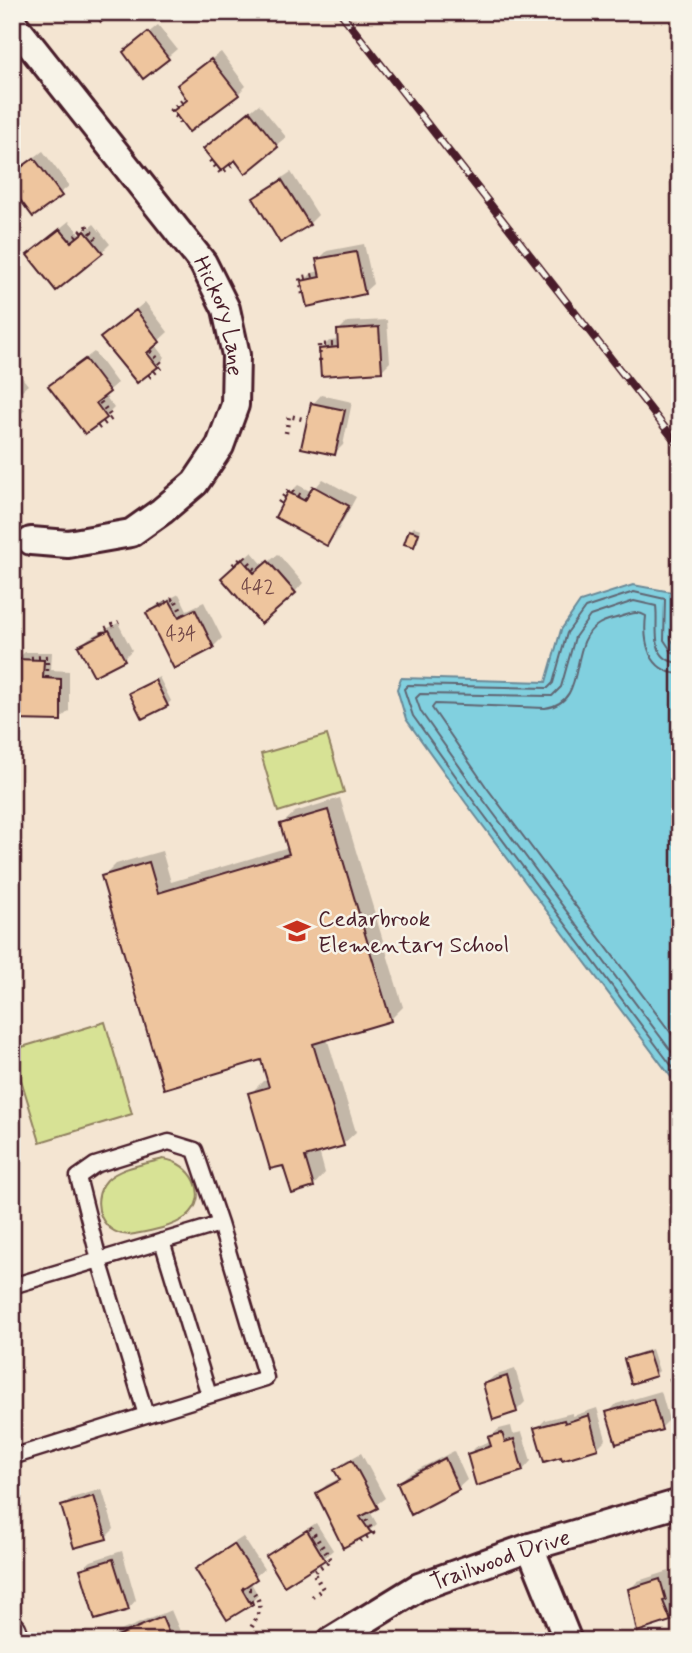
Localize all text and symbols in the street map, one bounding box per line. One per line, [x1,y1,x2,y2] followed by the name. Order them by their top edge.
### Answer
[185,251,249,376] street label: Hickory Lane
[241,575,275,600] house number: 442
[166,622,196,647] house number: 434
[318,905,509,961] place label: Cedarbrook Elementary School
[282,916,312,946] school or university icon: Cedarbrook Elementary School
[427,1523,574,1599] street label: Trailwood Drive

